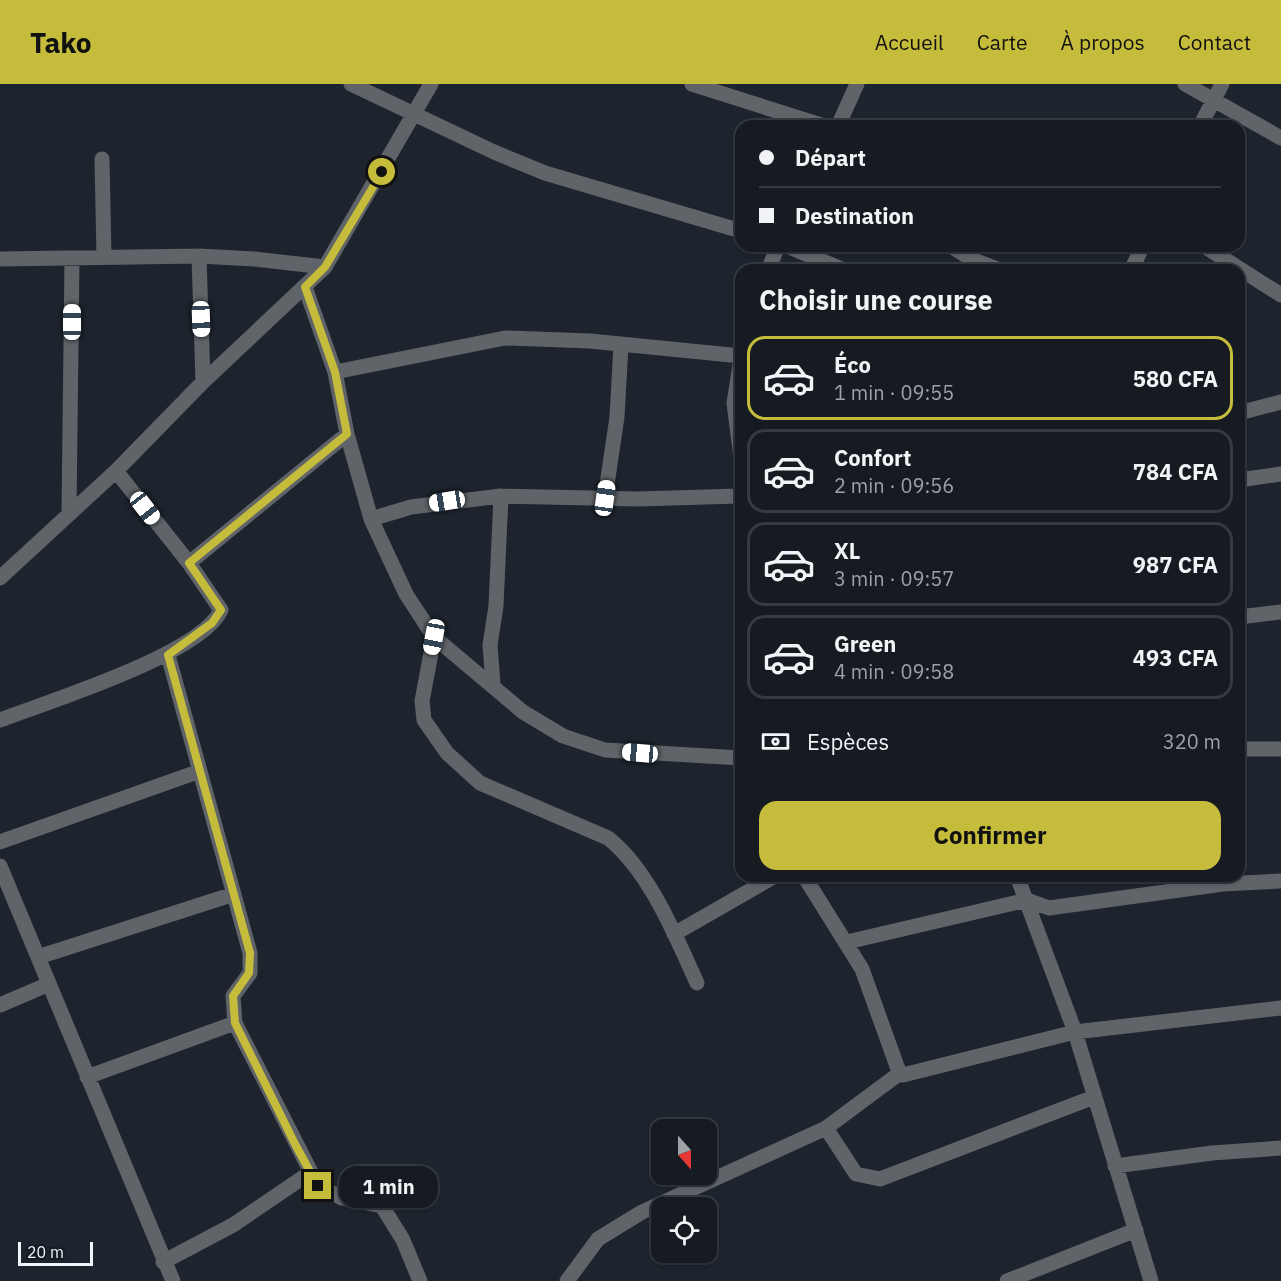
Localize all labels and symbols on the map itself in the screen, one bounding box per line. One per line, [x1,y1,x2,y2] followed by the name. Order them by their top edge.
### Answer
[368,158,395,185] route start
[191,301,211,337] car
[63,304,81,340] car
[594,479,616,517] car
[127,488,163,528] car
[428,489,466,513] car
[422,618,446,656] car
[621,742,659,764] car
[651,1119,717,1185] north arrow
[339,1165,438,1207] callout: 1 min
[304,1172,331,1199] route end
[18,1239,93,1266] scale bar

